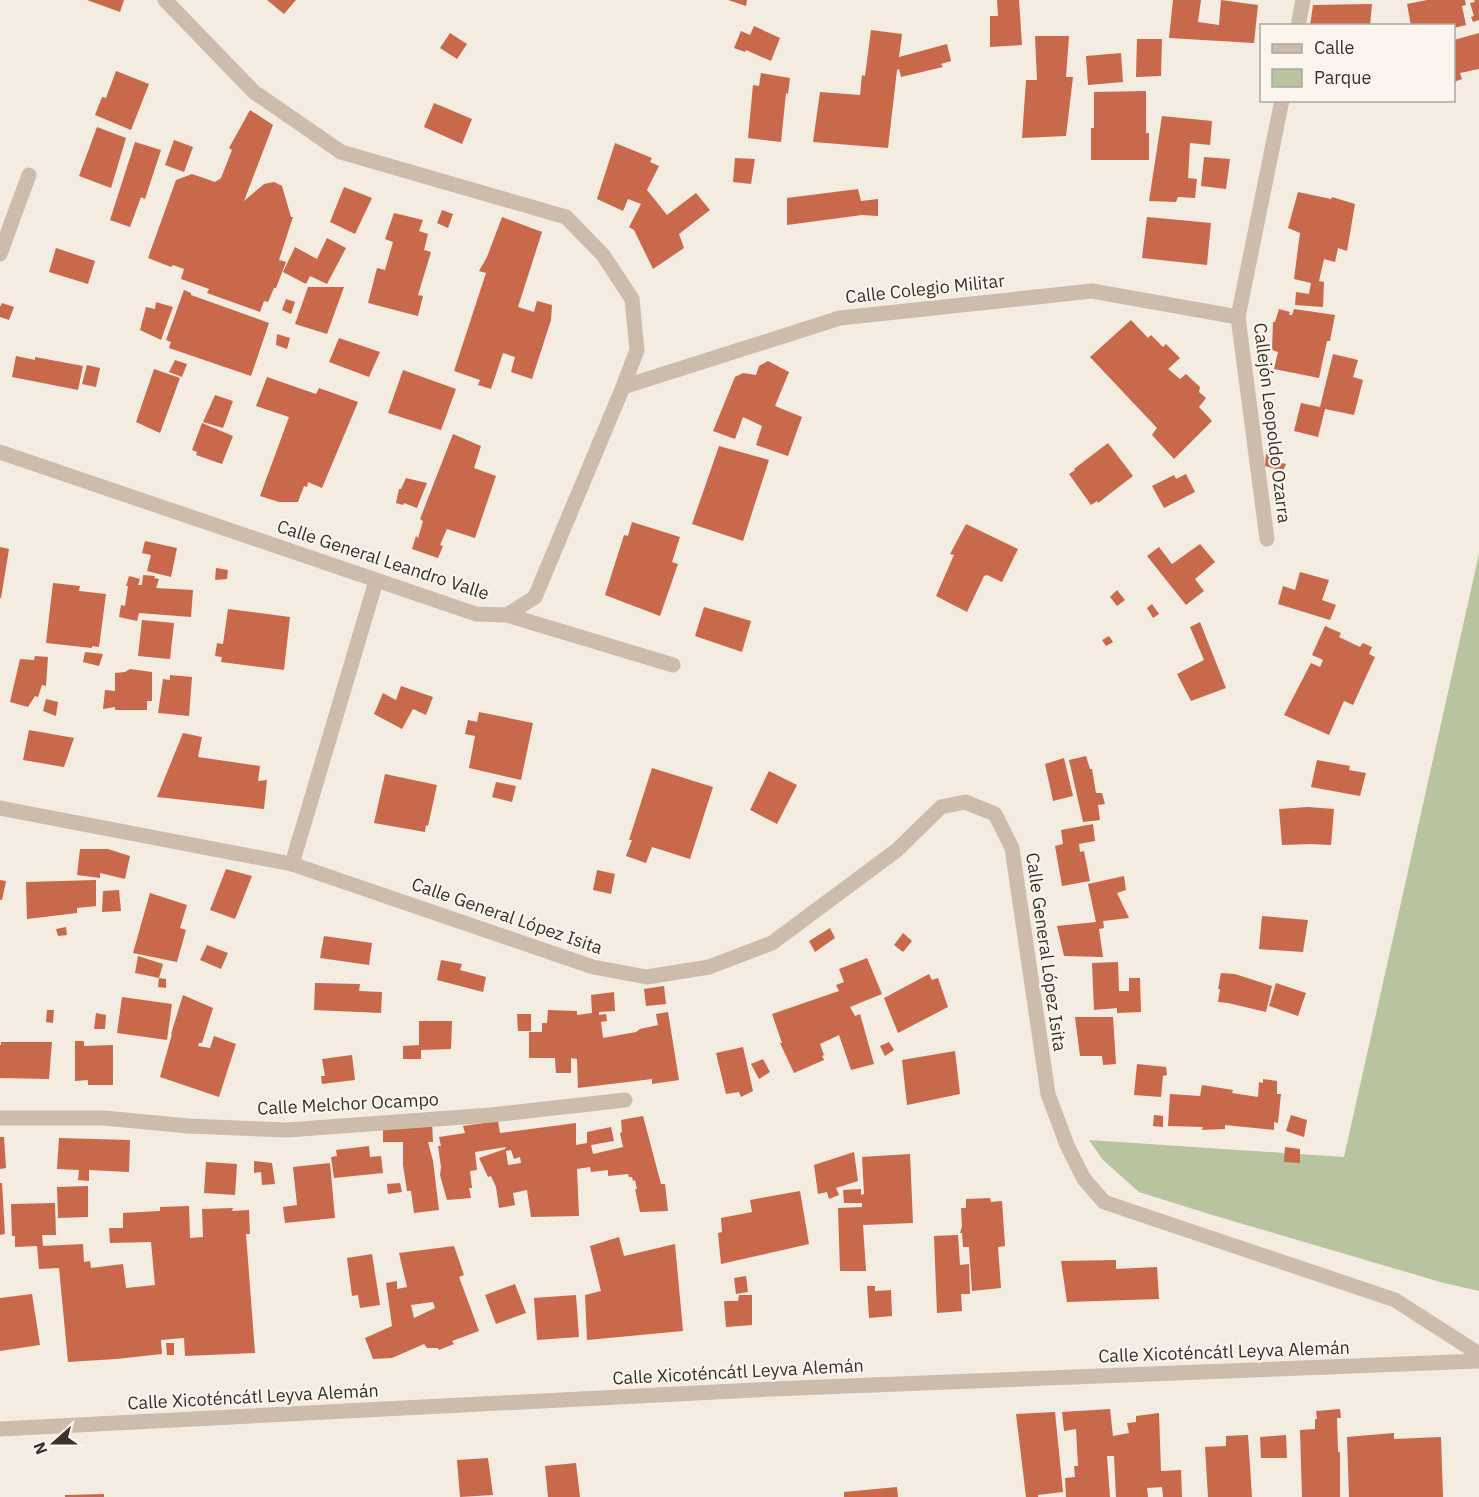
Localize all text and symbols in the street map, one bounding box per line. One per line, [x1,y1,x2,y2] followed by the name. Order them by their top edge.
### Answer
[1260,24,1455,102] legend
[1314,36,1354,59] text: Calle
[1314,66,1372,89] text: Parque
[844,269,1006,308] street label: Calle Colegio Militar
[1249,321,1296,525] street label: Callejón Leopoldo Ozarra
[274,514,492,605] street label: Calle General Leandro Valle
[1021,851,1072,1053] street label: Calle General López Isita
[409,872,606,959] street label: Calle General López Isita
[257,1087,439,1120] street label: Calle Melchor Ocampo
[1098,1336,1350,1367] street label: Calle Xicoténcátl Leyva Alemán
[612,1353,864,1390] street label: Calle Xicoténcátl Leyva Alemán
[127,1378,379,1415] street label: Calle Xicoténcátl Leyva Alemán
[24,1413,84,1473] north arrow
[29,1439,51,1457] text: N

